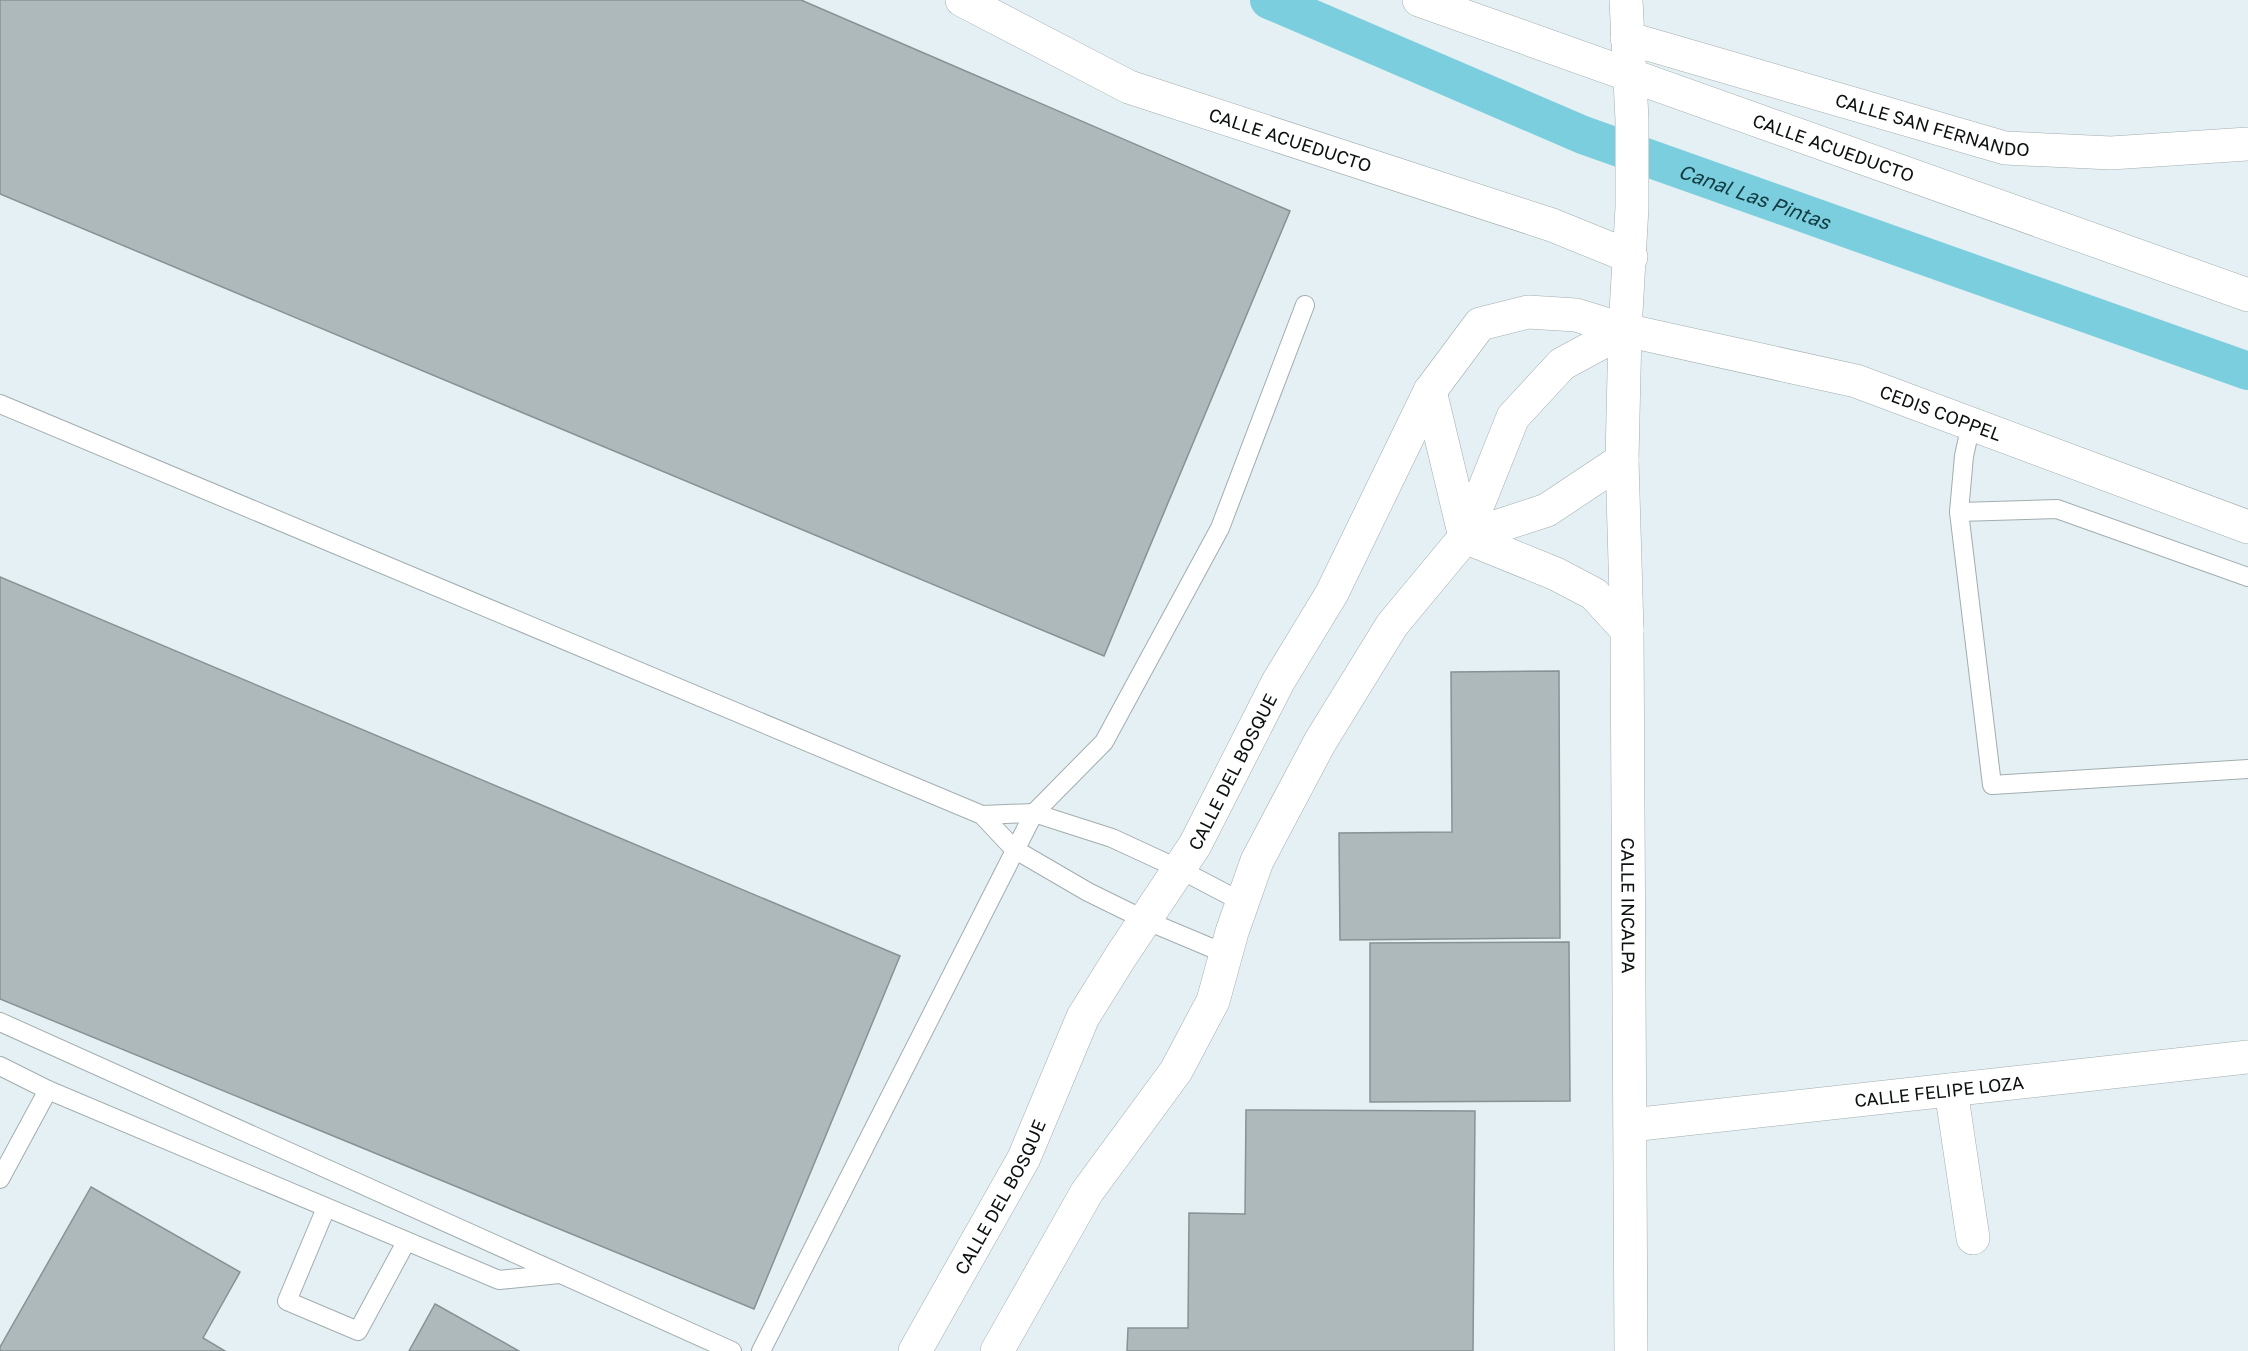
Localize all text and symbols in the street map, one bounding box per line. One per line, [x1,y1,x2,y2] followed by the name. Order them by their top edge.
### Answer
[1833,88,2030,160] street label: CALLE SAN FERNANDO
[1206,103,1374,176] street label: CALLE ACUEDUCTO
[1750,109,1917,186] street label: CALLE ACUEDUCTO
[1676,158,1835,234] water label: Canal Las Pintas
[1877,380,2005,445] street label: CEDIS COPPEL
[1183,690,1281,854] street label: CALLE DEL BOSQUE
[1617,838,1640,974] street label: CALLE INCALPA
[1853,1071,2025,1111] street label: CALLE FELIPE LOZA
[950,1116,1050,1278] street label: CALLE DEL BOSQUE

